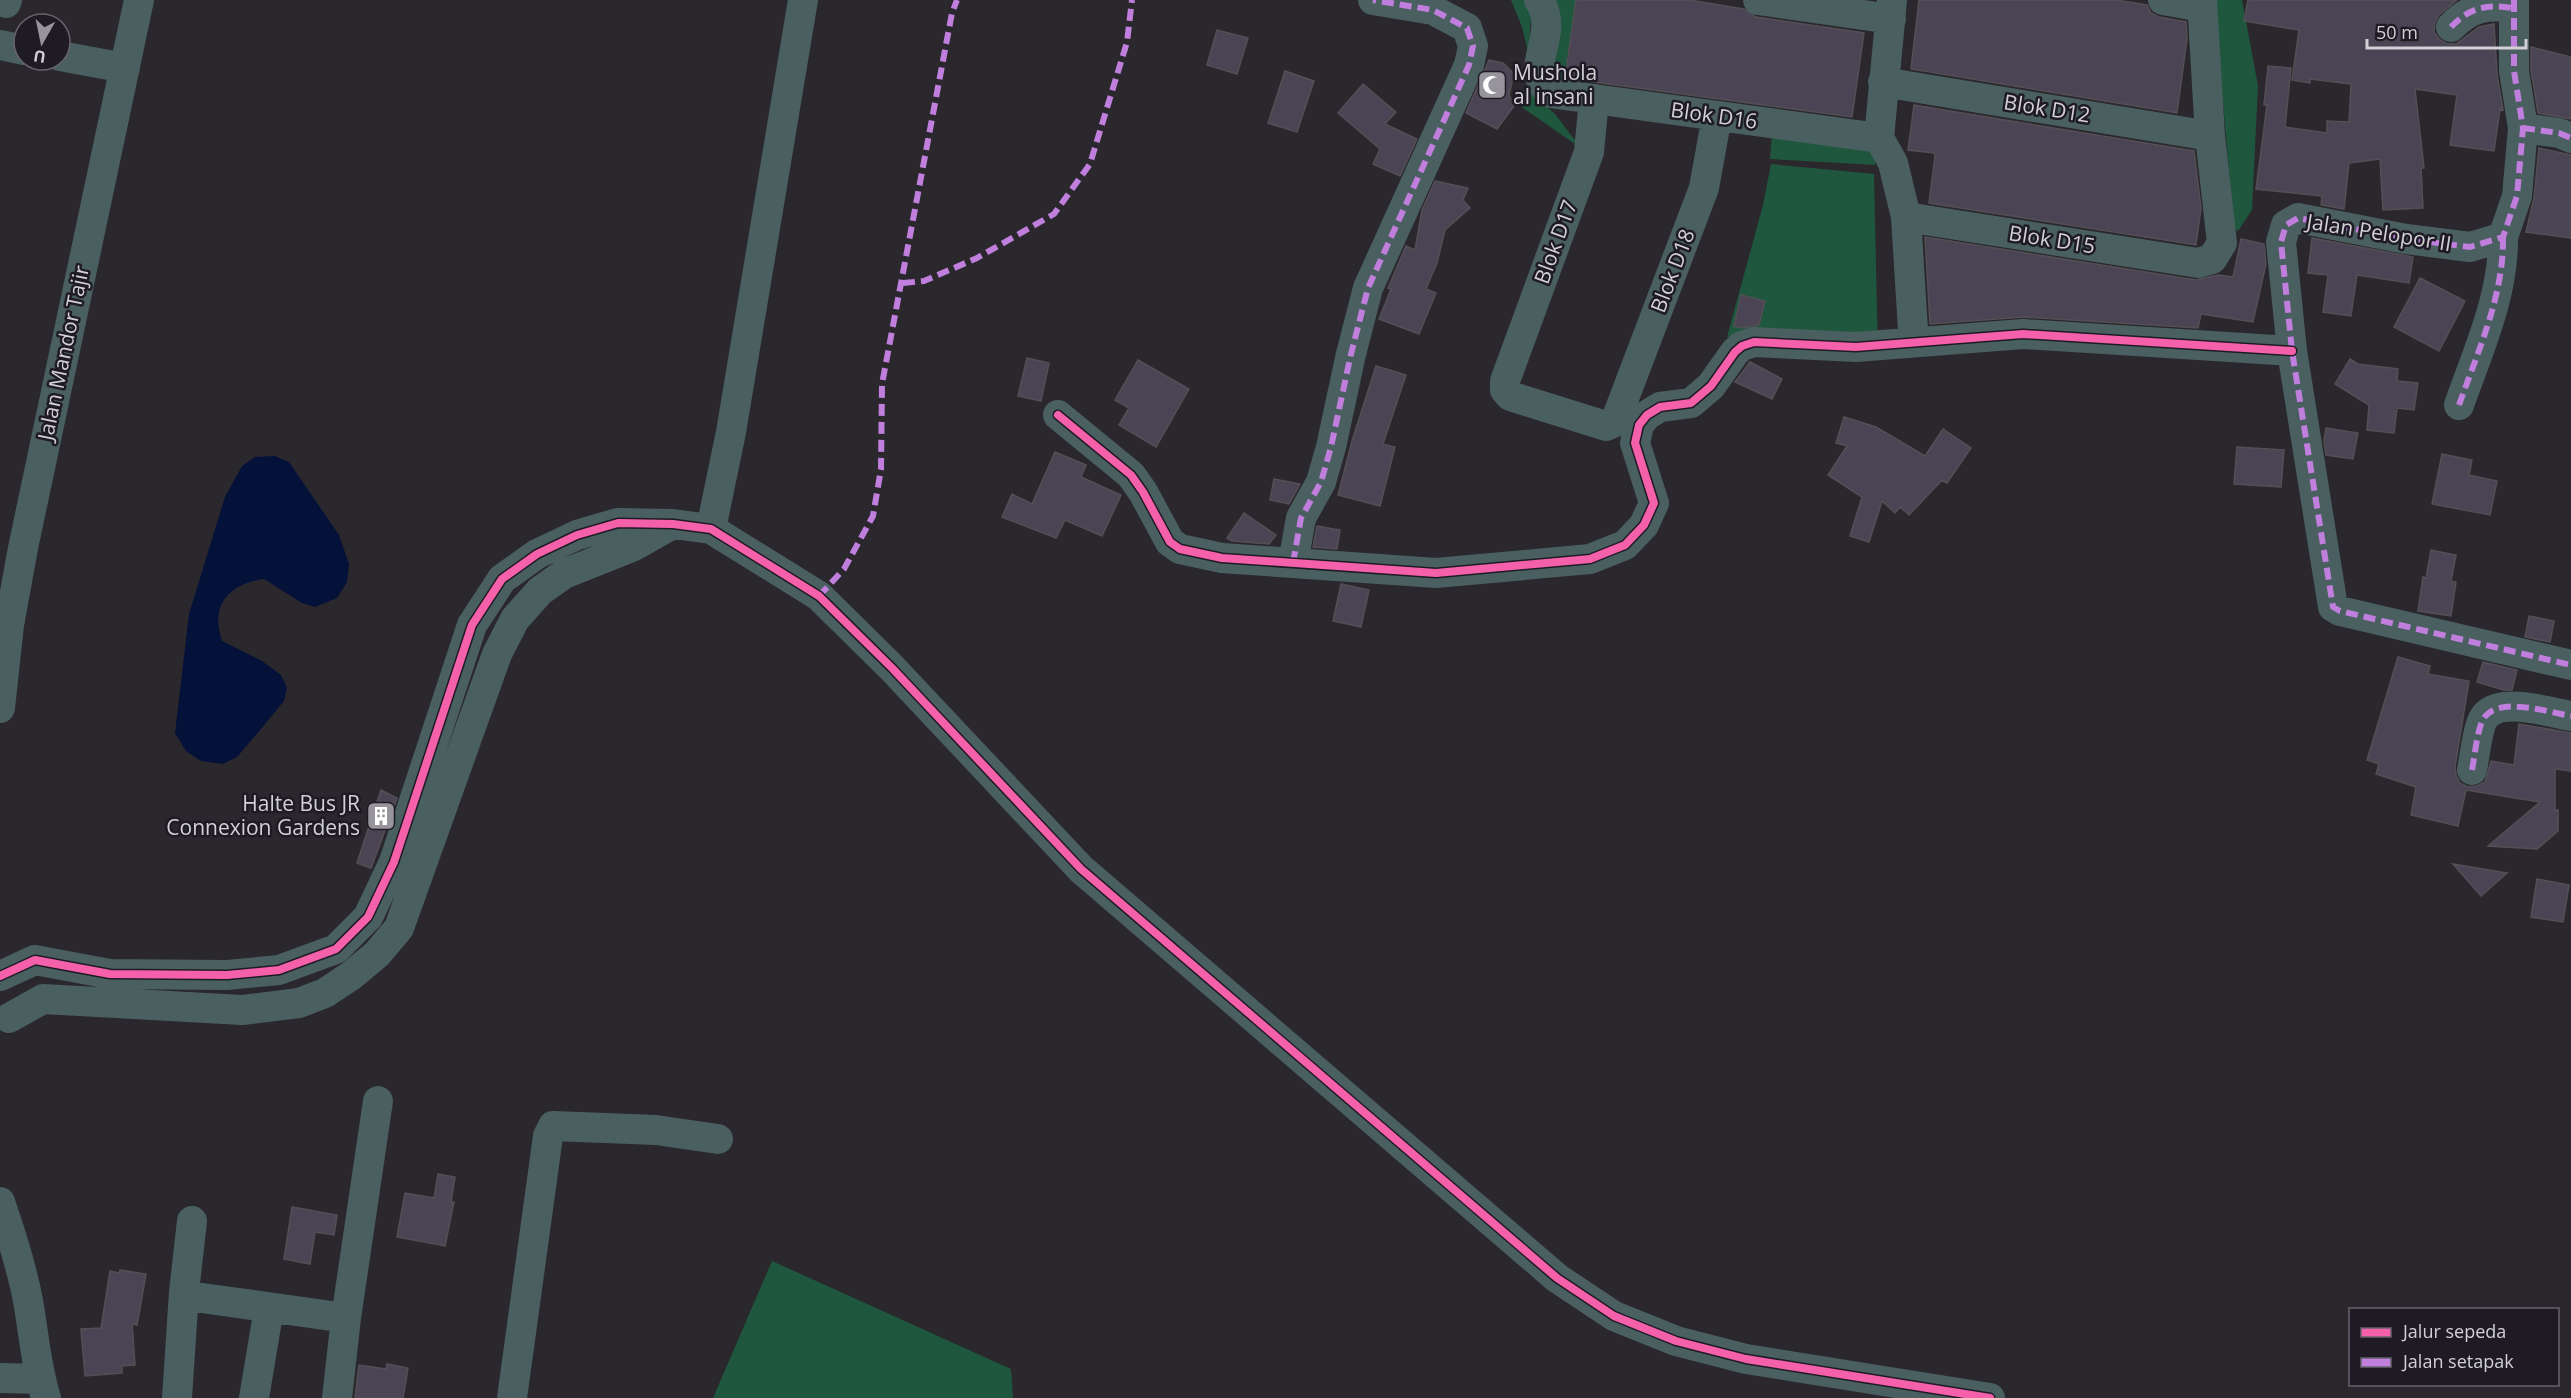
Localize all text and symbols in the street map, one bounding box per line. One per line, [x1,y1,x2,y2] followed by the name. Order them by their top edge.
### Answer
[12,12,72,72] north arrow
[2367,12,2526,50] scale bar
[2376,20,2418,44] text: 50 m
[32,45,47,69] text: U
[1513,58,1597,110] place label: Mushola al insani
[1476,69,1508,101] mosque icon: Mushola al insani
[2002,87,2092,129] street label: Blok D12
[1669,95,1759,135] street label: Blok D16
[1527,196,1583,287] street label: Blok D17
[2303,206,2454,257] street label: Jalan Pelopor II
[2007,218,2097,260] street label: Blok D15
[1643,225,1701,316] street label: Blok D18
[30,262,95,445] street label: Jalan Mandor Tajir
[166,789,360,841] place label: Halte Bus JR Connexion Gardens
[365,800,397,832] building icon: Halte Bus JR Connexion Gardens
[2349,1308,2559,1386] legend
[2401,1319,2506,1343] text: Jalur sepeda
[2401,1349,2514,1373] text: Jalan setapak

